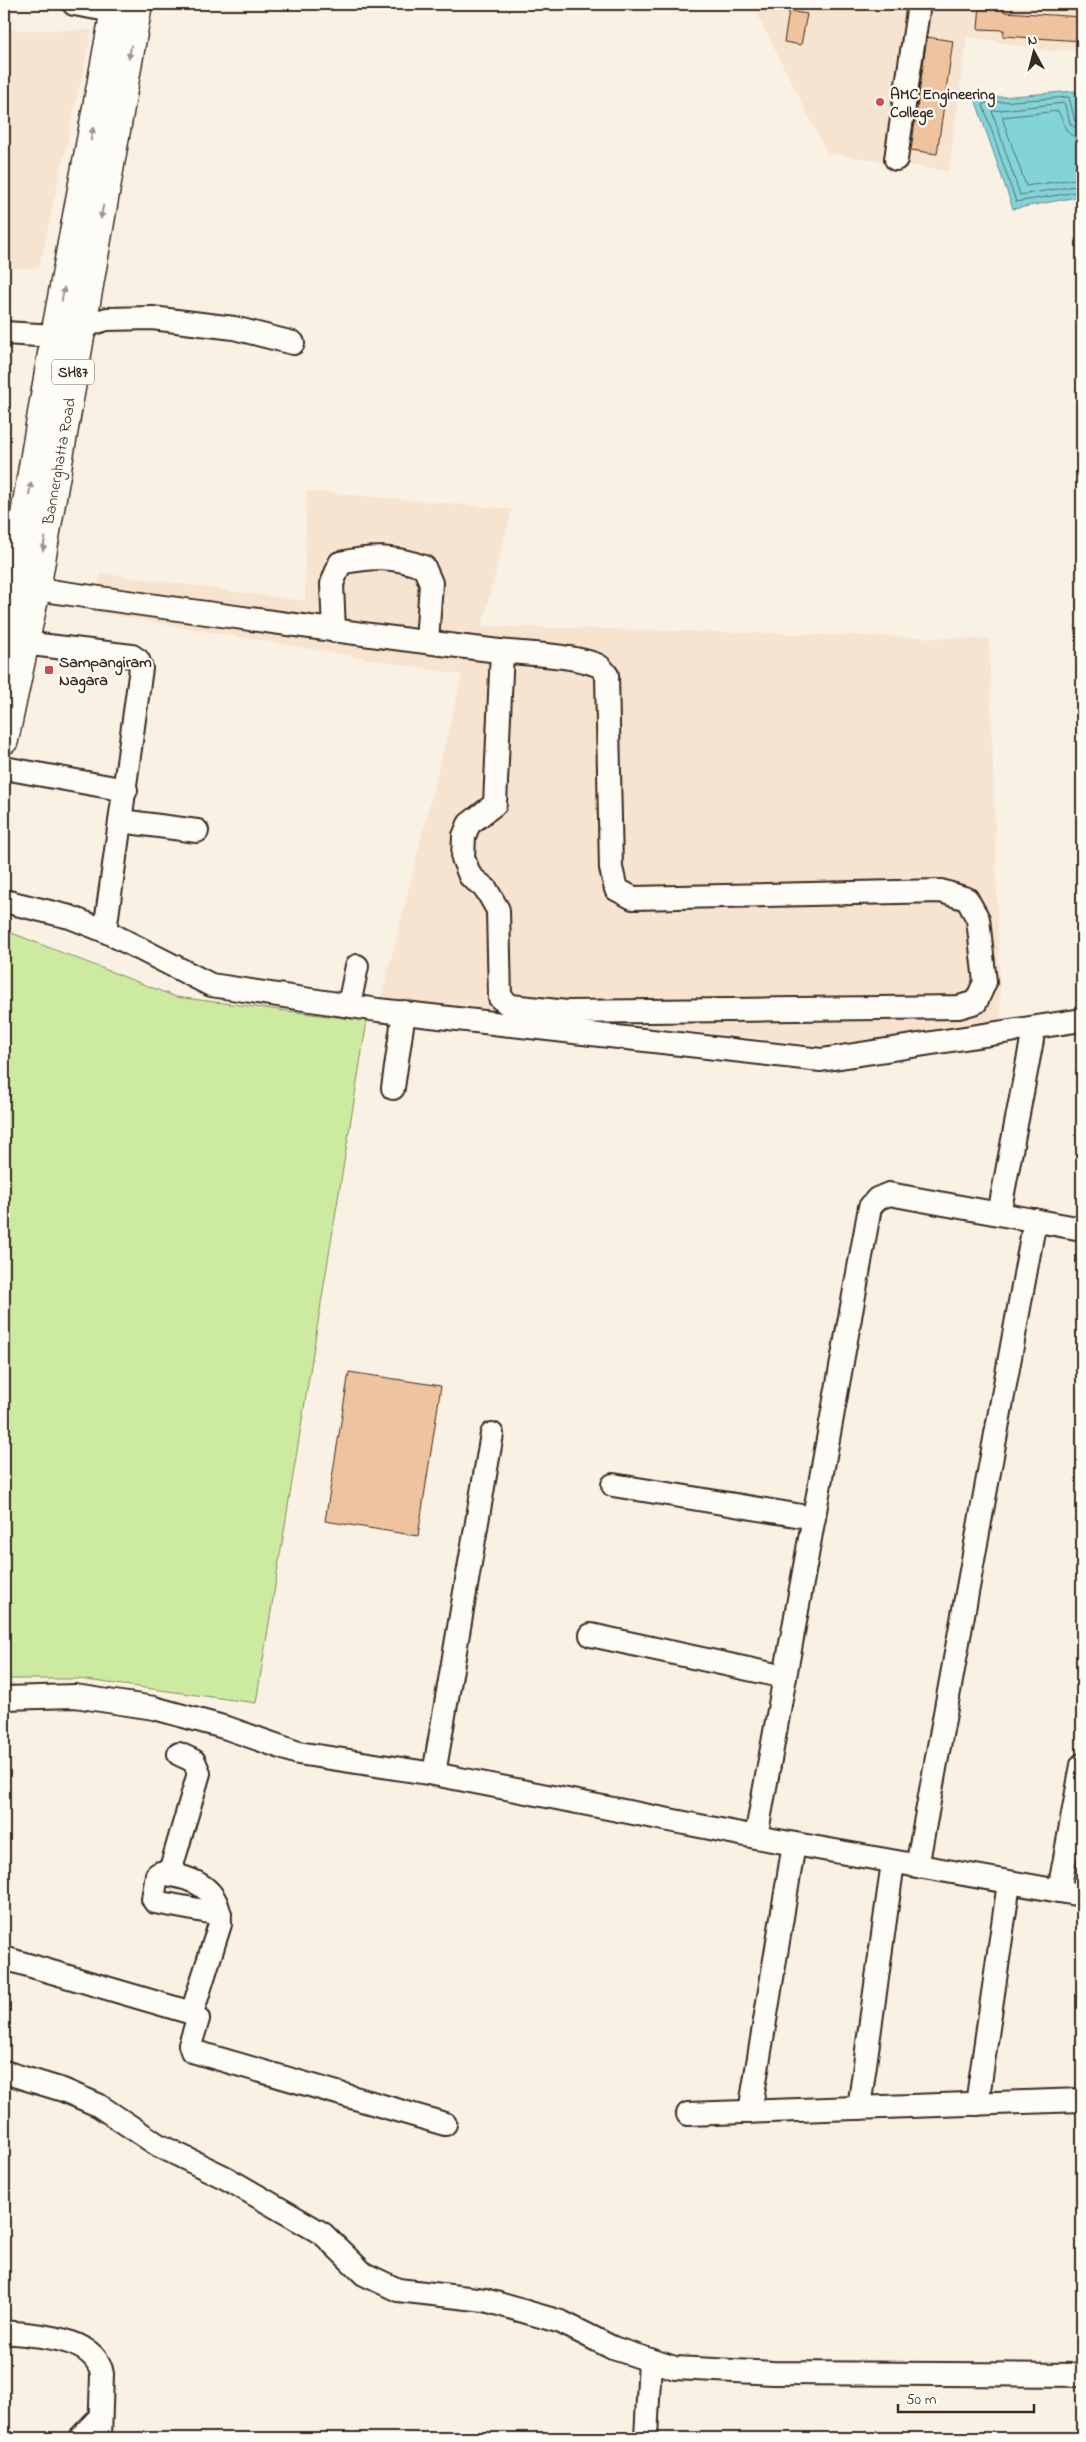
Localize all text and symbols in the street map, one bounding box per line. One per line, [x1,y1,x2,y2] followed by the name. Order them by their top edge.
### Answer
[1008,28,1058,78] north arrow
[1027,30,1039,52] text: N
[125,44,133,60] one-way arrow
[890,83,995,126] place label: AMC Engineering College
[874,96,886,108] marker: AMC Engineering College
[88,126,96,142] one-way arrow
[97,204,105,220] one-way arrow
[59,286,67,302] one-way arrow
[52,360,94,384] road number: SH87
[37,396,83,528] street label: Bannerghatta Road
[26,480,34,496] one-way arrow
[39,537,47,553] one-way arrow
[59,651,152,694] place label: Sampangiram Nagara
[43,664,55,676] marker: Sampangiram Nagara
[898,2382,1035,2414] scale bar
[906,2389,937,2411] text: 50 m

